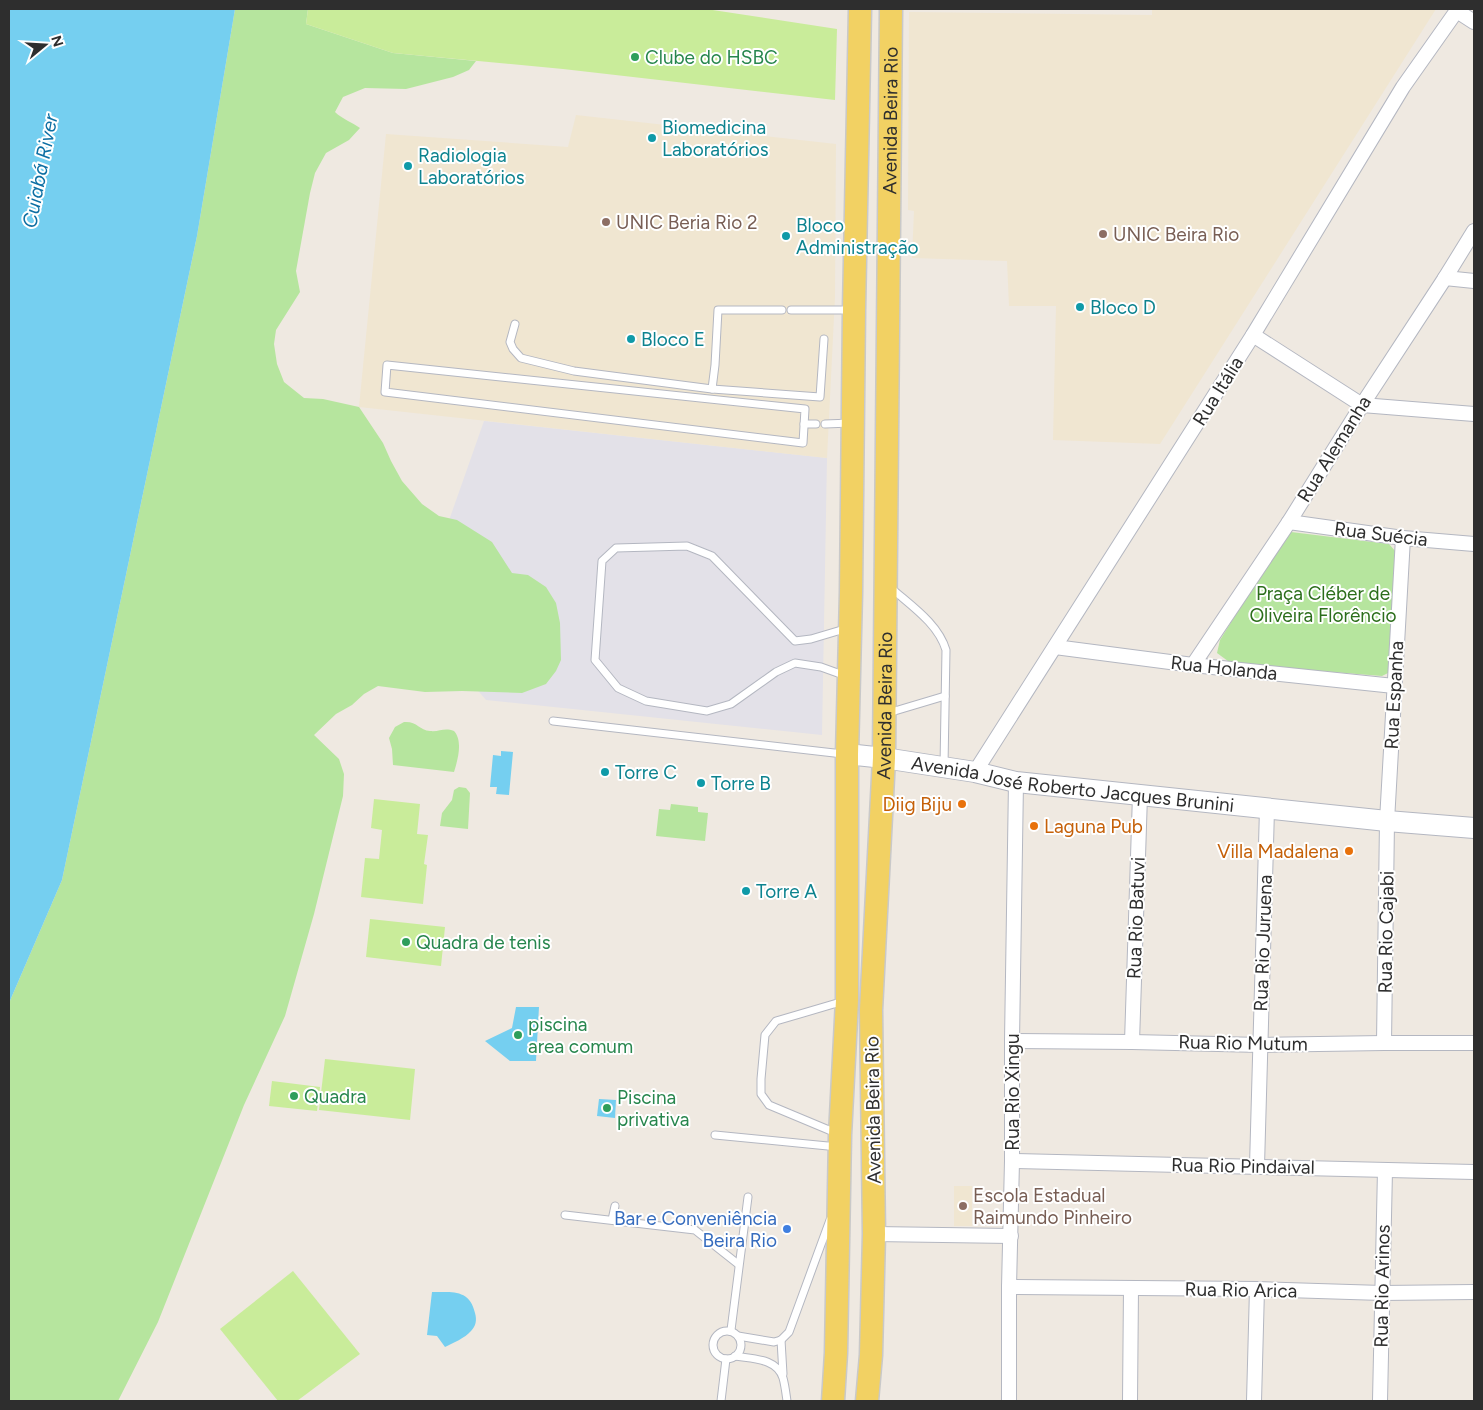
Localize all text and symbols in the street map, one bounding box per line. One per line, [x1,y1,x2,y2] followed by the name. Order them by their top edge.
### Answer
[20,20,70,70] north arrow
[47,33,67,49] text: N
[645,46,778,69] place label: Clube do HSBC
[878,47,902,195] street label: Avenida Beira Rio
[629,51,641,63] marker: Clube do HSBC
[17,111,63,230] water label: Cuiabá River
[662,116,769,161] place label: Biomedicina Laboratórios
[646,132,658,144] marker: Biomedicina Laboratórios
[418,144,525,189] place label: Radiologia Laboratórios
[402,160,414,172] marker: Radiologia Laboratórios
[616,211,758,234] place label: UNIC Beria Rio 2
[796,214,919,259] place label: Bloco Administração
[600,216,612,228] marker: UNIC Beria Rio 2
[1113,223,1239,246] place label: UNIC Beira Rio
[1097,228,1109,240] marker: UNIC Beira Rio
[780,230,792,242] marker: Bloco Administração
[1090,296,1156,319] place label: Bloco D
[1074,301,1086,313] marker: Bloco D
[641,328,705,351] place label: Bloco E
[625,333,637,345] marker: Bloco E
[1188,352,1248,430] street label: Rua Itália
[1292,392,1376,506] street label: Rua Alemanha
[1333,517,1429,551] street label: Rua Suécia
[1249,582,1397,627] park label: Praça Cléber de Oliveira Florêncio
[871,632,897,780] street label: Avenida Beira Rio
[1380,640,1408,750] street label: Rua Espanha
[1169,651,1279,685] street label: Rua Holanda
[910,751,1235,816] street label: Avenida José Roberto Jacques Brunini
[615,761,677,784] place label: Torre C
[599,766,611,778] marker: Torre C
[711,772,771,795] place label: Torre B
[695,777,707,789] marker: Torre B
[883,793,952,816] place label: Diig Biju
[956,798,968,810] marker: Diig Biju
[1044,815,1143,838] place label: Laguna Pub
[1028,820,1040,832] marker: Laguna Pub
[1217,840,1339,863] place label: Villa Madalena
[1343,845,1355,857] marker: Villa Madalena
[1122,857,1150,979] street label: Rua Rio Batuvi
[1373,870,1399,994] street label: Rua Rio Cajabi
[1249,874,1277,1012] street label: Rua Rio Juruena
[756,880,817,903] place label: Torre A
[740,885,752,897] marker: Torre A
[416,931,551,954] place label: Quadra de tenis
[400,936,412,948] marker: Quadra de tenis
[528,1013,633,1058] place label: piscina area comum
[512,1029,524,1041] marker: piscina area comum
[1178,1030,1308,1056] street label: Rua Rio Mutum
[1001,1033,1024,1151] street label: Rua Rio Xingu
[860,1036,886,1184] street label: Avenida Beira Rio
[304,1085,366,1108] place label: Quadra
[617,1086,689,1131] place label: Piscina privativa
[288,1090,300,1102] marker: Quadra
[601,1102,613,1114] marker: Piscina privativa
[1171,1153,1315,1179] street label: Rua Rio Pindaival
[973,1184,1132,1229] place label: Escola Estadual Raimundo Pinheiro
[957,1200,969,1212] marker: Escola Estadual Raimundo Pinheiro
[614,1207,777,1252] place label: Bar e Conveniência Beira Rio
[781,1223,793,1235] marker: Bar e Conveniência Beira Rio
[1369,1224,1395,1348] street label: Rua Rio Arinos
[1185,1278,1297,1302] street label: Rua Rio Arica

